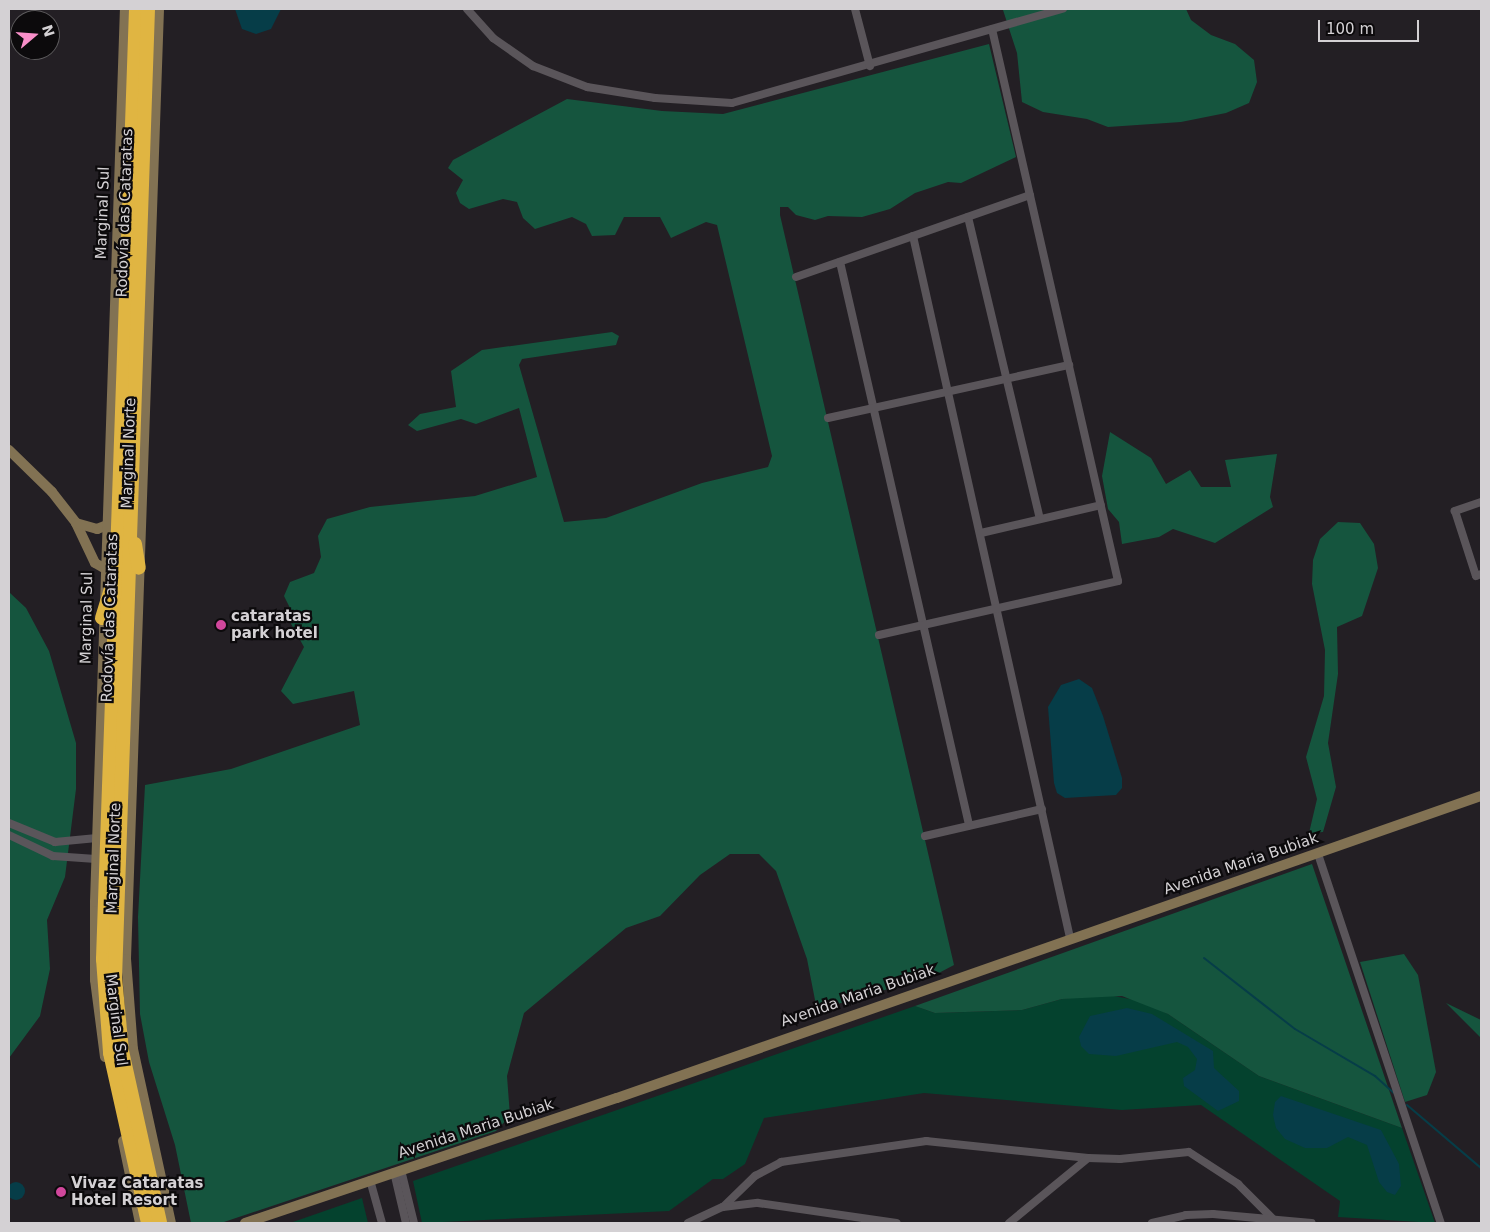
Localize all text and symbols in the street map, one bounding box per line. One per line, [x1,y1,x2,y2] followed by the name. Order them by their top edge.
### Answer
[10,10,60,60] north arrow
[1320,10,1421,42] scale bar
[1326,20,1374,38] text: 100 m
[39,23,58,39] text: N
[113,128,137,298] street label: Rodovía das Cataratas
[92,166,114,260] street label: Marginal Sul
[118,397,140,509] street label: Marginal Norte
[98,533,122,703] street label: Rodovía das Cataratas
[77,572,97,664] street label: Marginal Sul
[231,607,318,642] place label: cataratas park hotel
[215,619,227,631] marker: cataratas park hotel
[103,802,125,914] street label: Marginal Norte
[1161,829,1321,899] street label: Avenida Maria Bubiak
[778,961,938,1031] street label: Avenida Maria Bubiak
[101,973,131,1067] street label: Marginal Sul
[396,1095,556,1163] street label: Avenida Maria Bubiak
[71,1174,204,1209] place label: Vivaz Cataratas Hotel Resort
[55,1186,67,1198] marker: Vivaz Cataratas Hotel Resort

